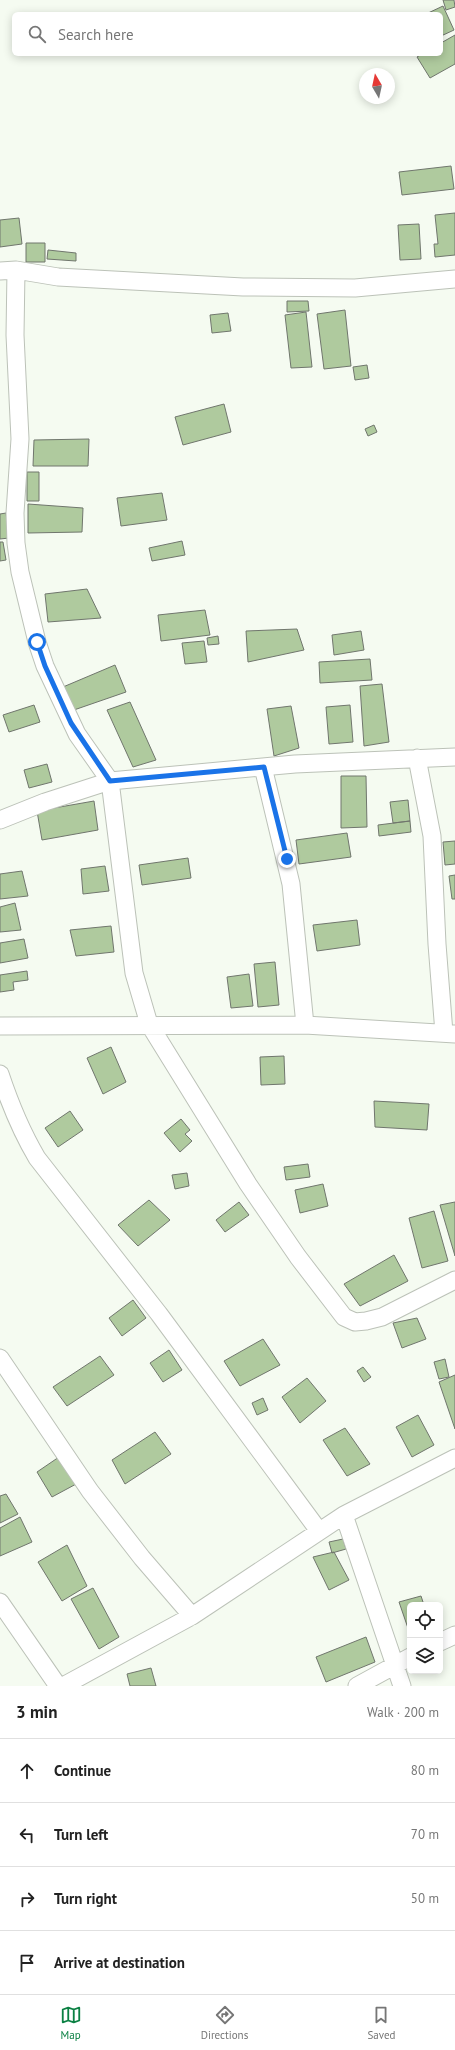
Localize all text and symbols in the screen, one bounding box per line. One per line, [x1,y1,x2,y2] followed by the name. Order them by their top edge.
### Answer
[12,12,443,56] search box
[26,23,48,45] icon: search
[58,25,134,44] text: Search here
[359,68,395,104] north arrow
[28,633,46,651] route start
[278,850,296,868] route end
[407,1602,443,1674] map controls
[407,1602,443,1638] button: locate
[407,1638,443,1674] button: layers
[16,1701,57,1723] text: 3 min
[367,1704,439,1721] text: Walk · 200 m
[16,1760,38,1782] icon: ahead
[54,1761,111,1780] text: Continue
[411,1762,439,1779] text: 80 m
[16,1824,38,1846] icon: left
[54,1825,108,1844] text: Turn left
[411,1826,439,1843] text: 70 m
[16,1888,38,1910] icon: right
[54,1889,117,1908] text: Turn right
[411,1890,439,1907] text: 50 m
[16,1952,38,1974] icon: arrive
[54,1953,185,1972] text: Arrive at destination
[60,2004,82,2042] tab: Map
[201,2004,248,2042] tab: Directions
[367,2004,395,2042] tab: Saved

